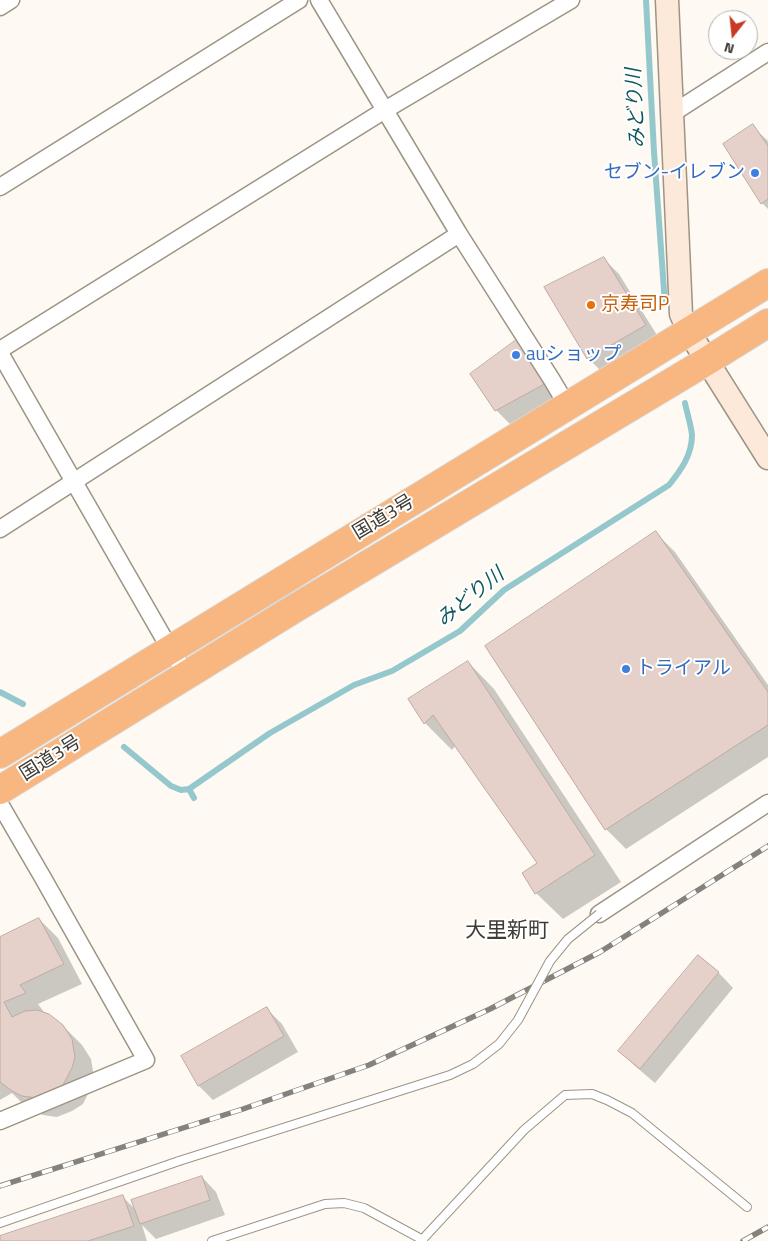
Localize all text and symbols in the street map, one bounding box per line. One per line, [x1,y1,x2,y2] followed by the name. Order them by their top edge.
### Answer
[708,10,758,60] north arrow
[721,38,737,60] text: N
[623,67,651,149] water label: みどり川
[604,162,745,184] place label: セブン-イレブン
[749,167,761,179] marker: セブン-イレブン
[601,294,669,316] place label: 京寿司P
[585,299,597,311] marker: 京寿司P
[526,344,622,366] place label: auショップ
[510,349,522,361] marker: auショップ
[349,491,419,545] street label: 国道3号
[432,564,510,632] water label: みどり川
[636,658,731,680] place label: トライアル
[620,663,632,675] marker: トライアル
[16,731,86,787] street label: 国道3号
[465,919,549,945] district label: 大里新町

